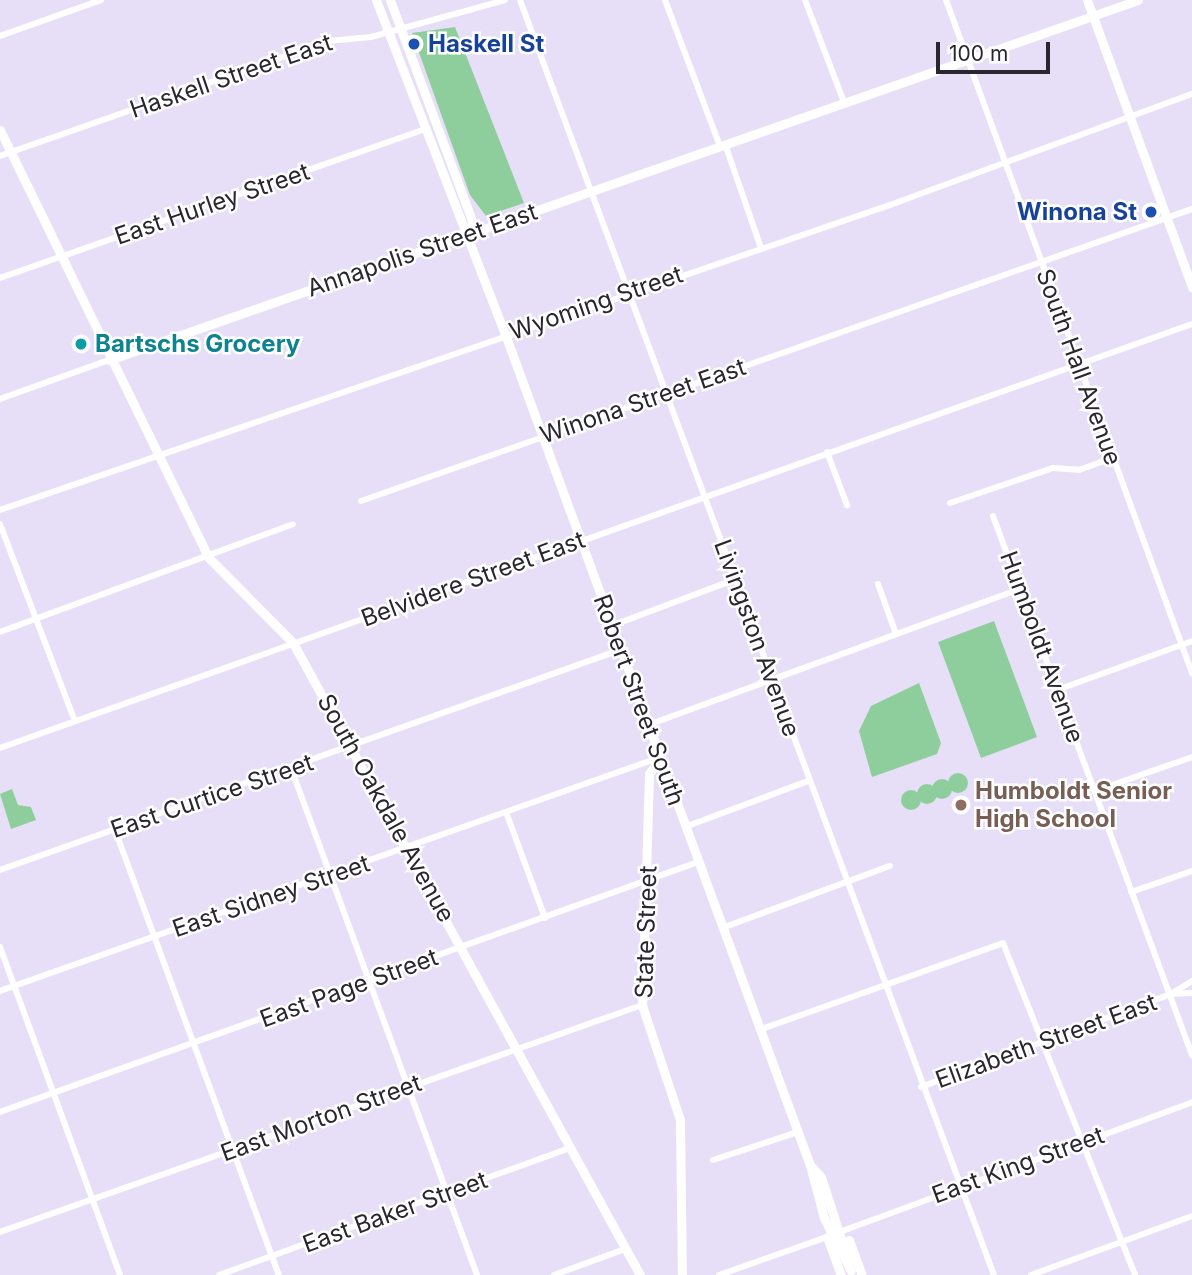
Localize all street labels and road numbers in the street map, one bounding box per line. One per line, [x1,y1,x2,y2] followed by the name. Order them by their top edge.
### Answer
[126,28,336,124] street label: Haskell Street East
[111,157,313,251] street label: East Hurley Street
[303,197,541,303] street label: Annapolis Street East
[506,260,686,346] street label: Wyoming Street
[1030,265,1128,469] street label: South Hall Avenue
[537,352,749,450] street label: Winona Street East
[357,525,589,633] street label: Belvidere Street East
[708,536,806,740] street label: Livingston Avenue
[994,547,1090,747] street label: Humboldt Avenue
[587,590,691,810] street label: Robert Street South
[311,689,461,927] street label: South Oakdale Avenue
[107,748,317,844] street label: East Curtice Street
[169,849,373,943] street label: East Sidney Street
[629,865,663,999] street label: State Street
[256,942,442,1034] street label: East Page Street
[932,988,1160,1094] street label: Elizabeth Street East
[217,1068,425,1168] street label: East Morton Street
[928,1121,1108,1209] street label: East King Street
[299,1165,491,1259] street label: East Baker Street

